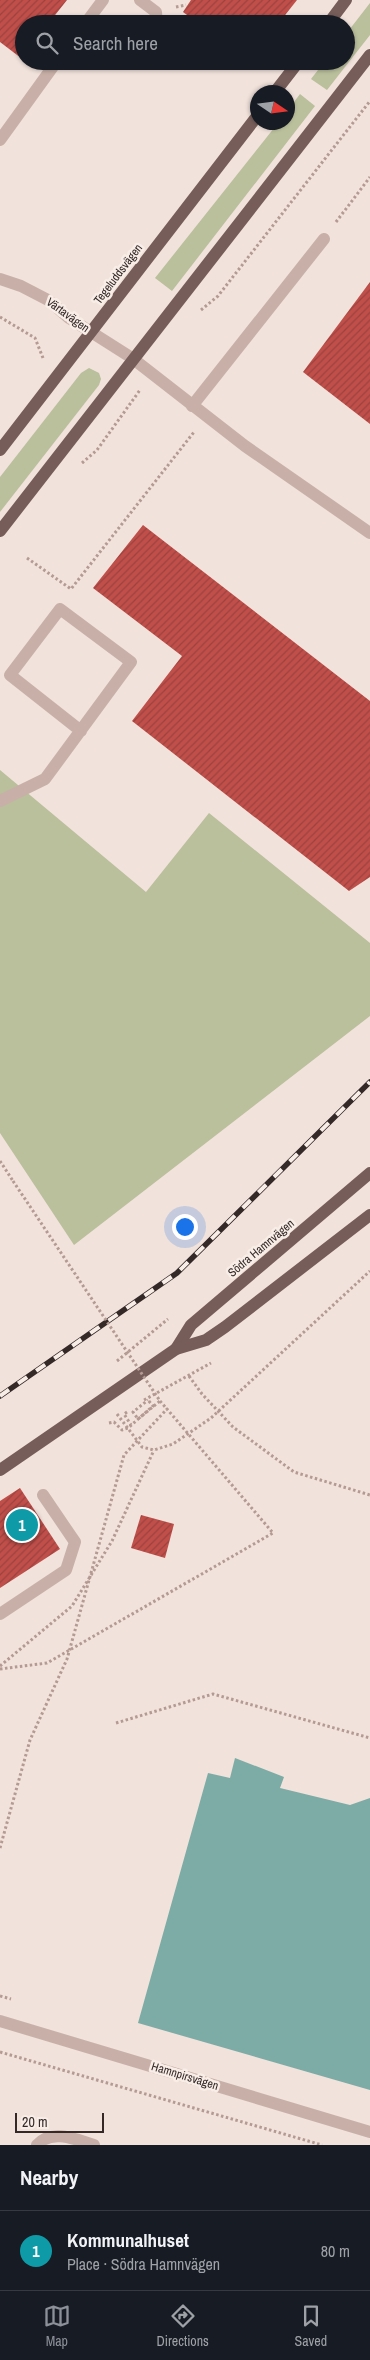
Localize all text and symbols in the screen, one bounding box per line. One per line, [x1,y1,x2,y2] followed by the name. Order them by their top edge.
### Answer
[15,15,355,70] search box
[33,29,61,57] icon: search
[73,30,158,56] text: Search here
[250,85,295,130] north arrow
[90,241,146,307] street label: Tegeluddsvägen
[43,294,93,336] street label: Värtavägen
[172,1214,198,1240] your location
[224,1216,298,1280] street label: Södra Hamnvägen
[6,1506,38,1544] pin: 1
[149,2058,221,2094] street label: Hamnpirsvägen
[15,2110,104,2133] scale bar
[22,2113,48,2131] text: 20 m
[20,2163,78,2192] text: Nearby
[67,2227,189,2253] text: Kommunalhuset
[32,2240,40,2262] text: 1
[321,2240,350,2262] text: 80 m
[67,2253,220,2275] text: Place · Södra Hamnvägen
[43,2302,71,2350] tab: Map
[157,2302,209,2350] tab: Directions
[295,2302,327,2350] tab: Saved

